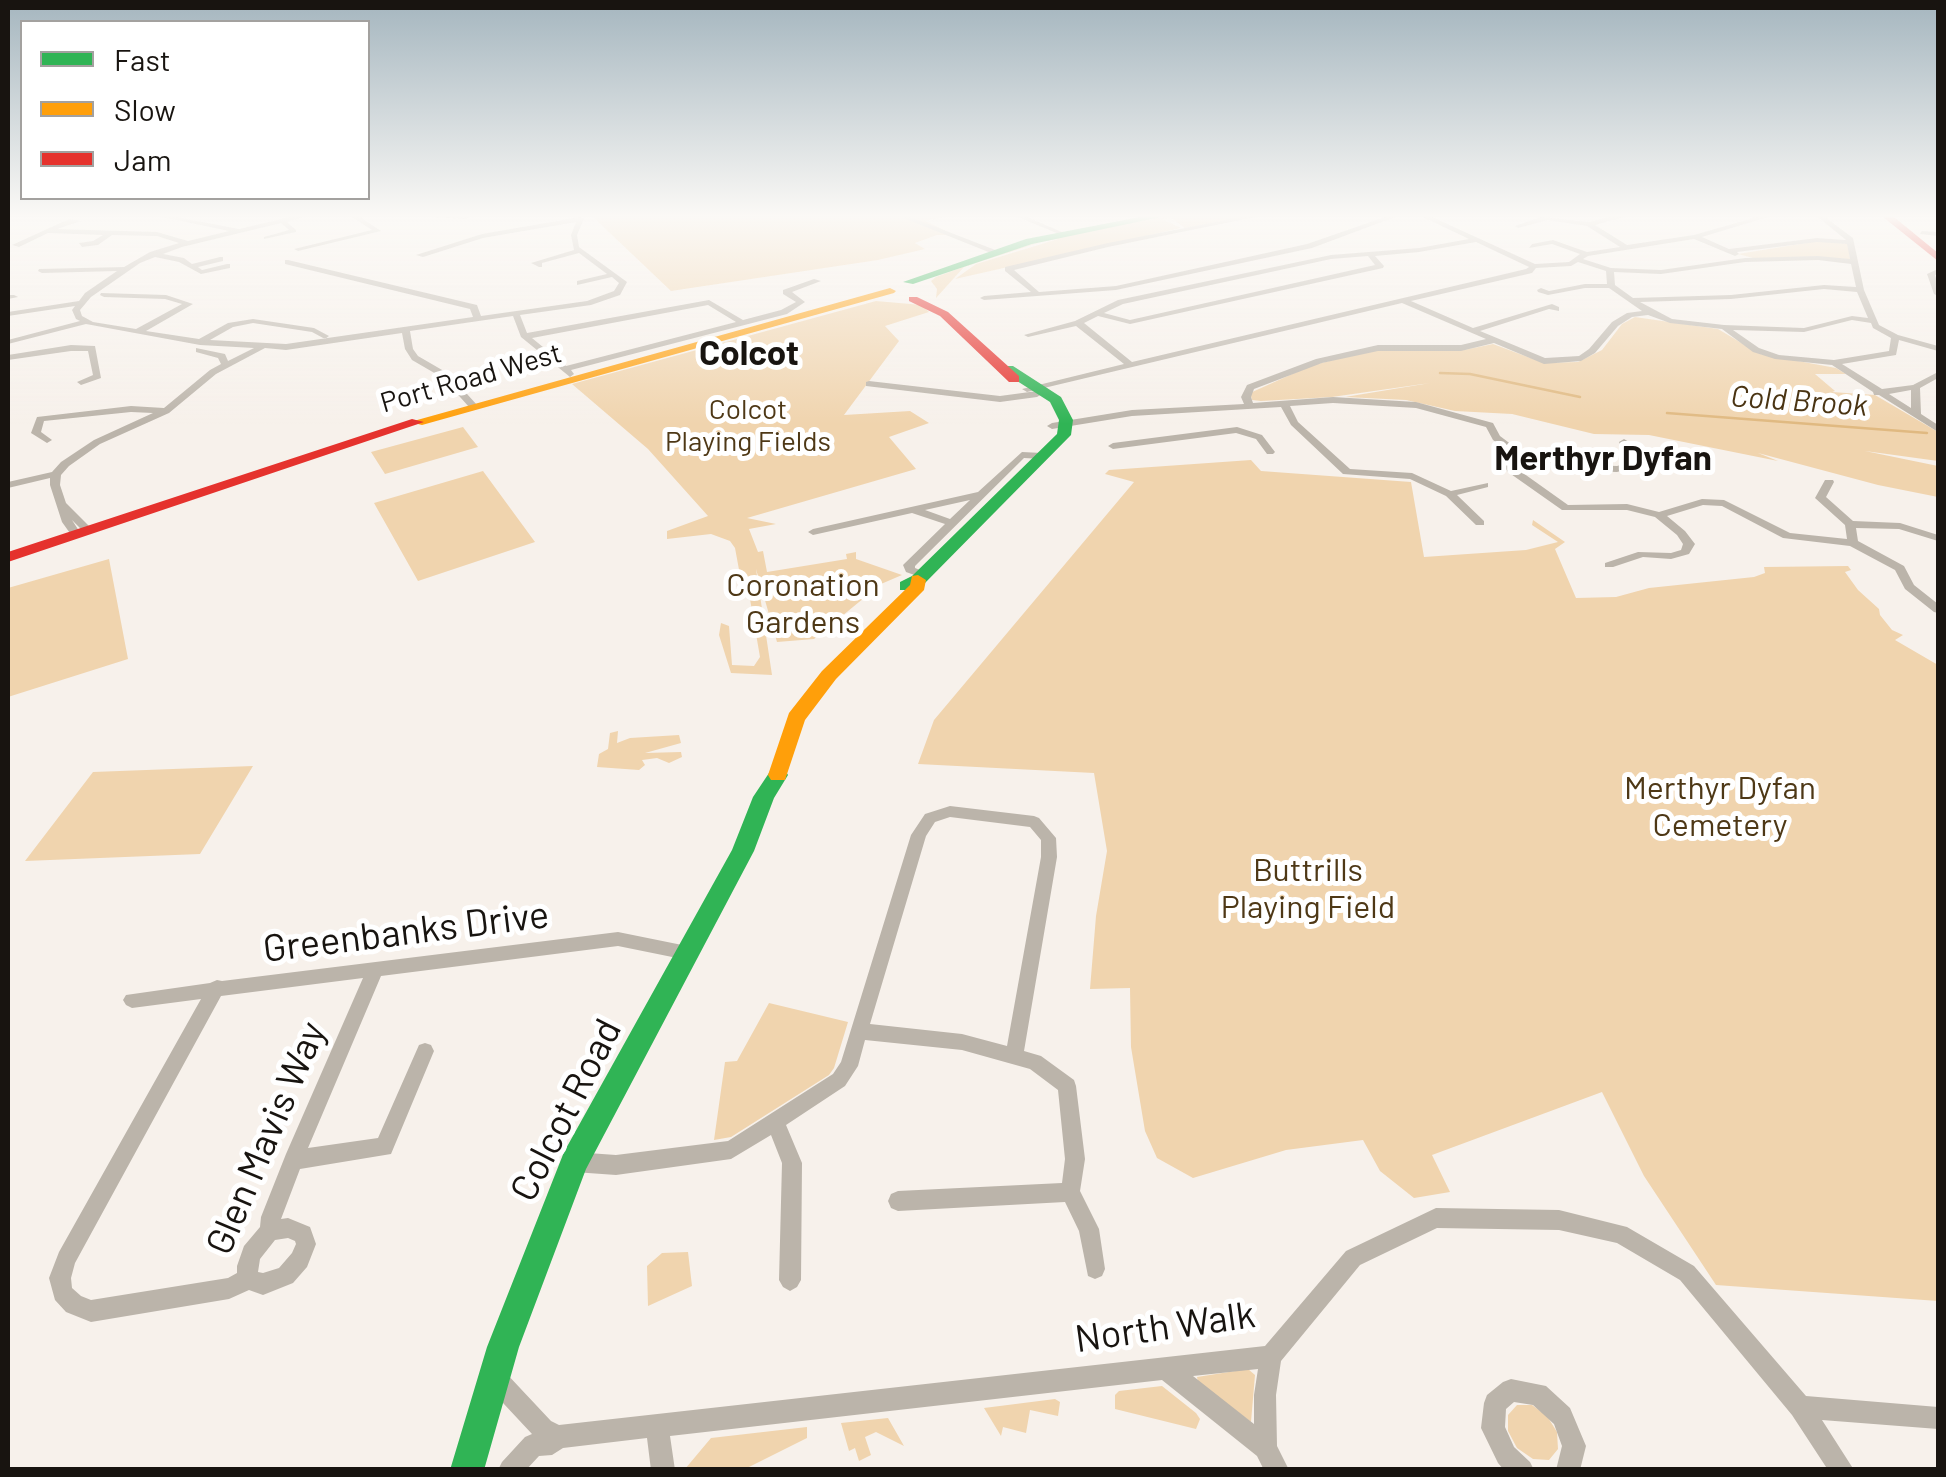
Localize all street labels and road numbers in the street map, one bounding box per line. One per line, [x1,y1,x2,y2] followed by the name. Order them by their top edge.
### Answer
[377,336,565,420] street label: Port Road West
[260,892,552,972] street label: Greenbanks Drive
[501,1011,631,1209] street label: Colcot Road
[196,1015,336,1261] street label: Glen Mavis Way
[1072,1292,1258,1362] street label: North Walk

